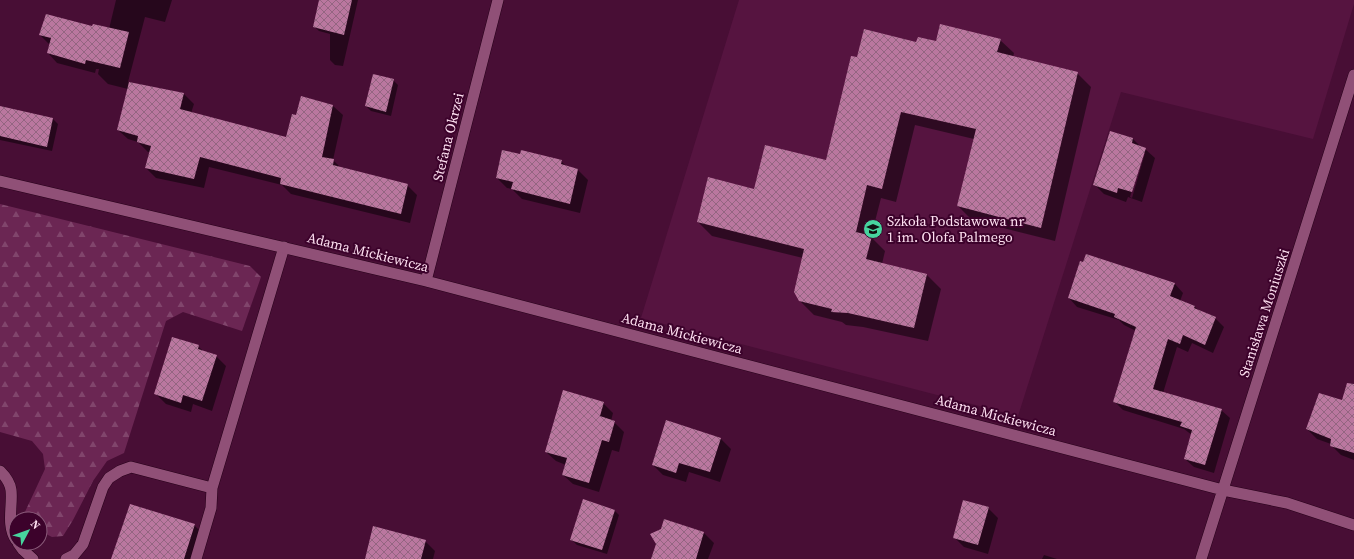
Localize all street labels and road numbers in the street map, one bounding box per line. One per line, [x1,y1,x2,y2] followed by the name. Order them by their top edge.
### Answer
[427,91,469,183] street label: Stefana Okrzei
[305,227,432,277] street label: Adama Mickiewicza
[1234,246,1294,380] street label: Stanisława Moniuszki
[619,307,746,359] street label: Adama Mickiewicza
[933,389,1060,441] street label: Adama Mickiewicza

